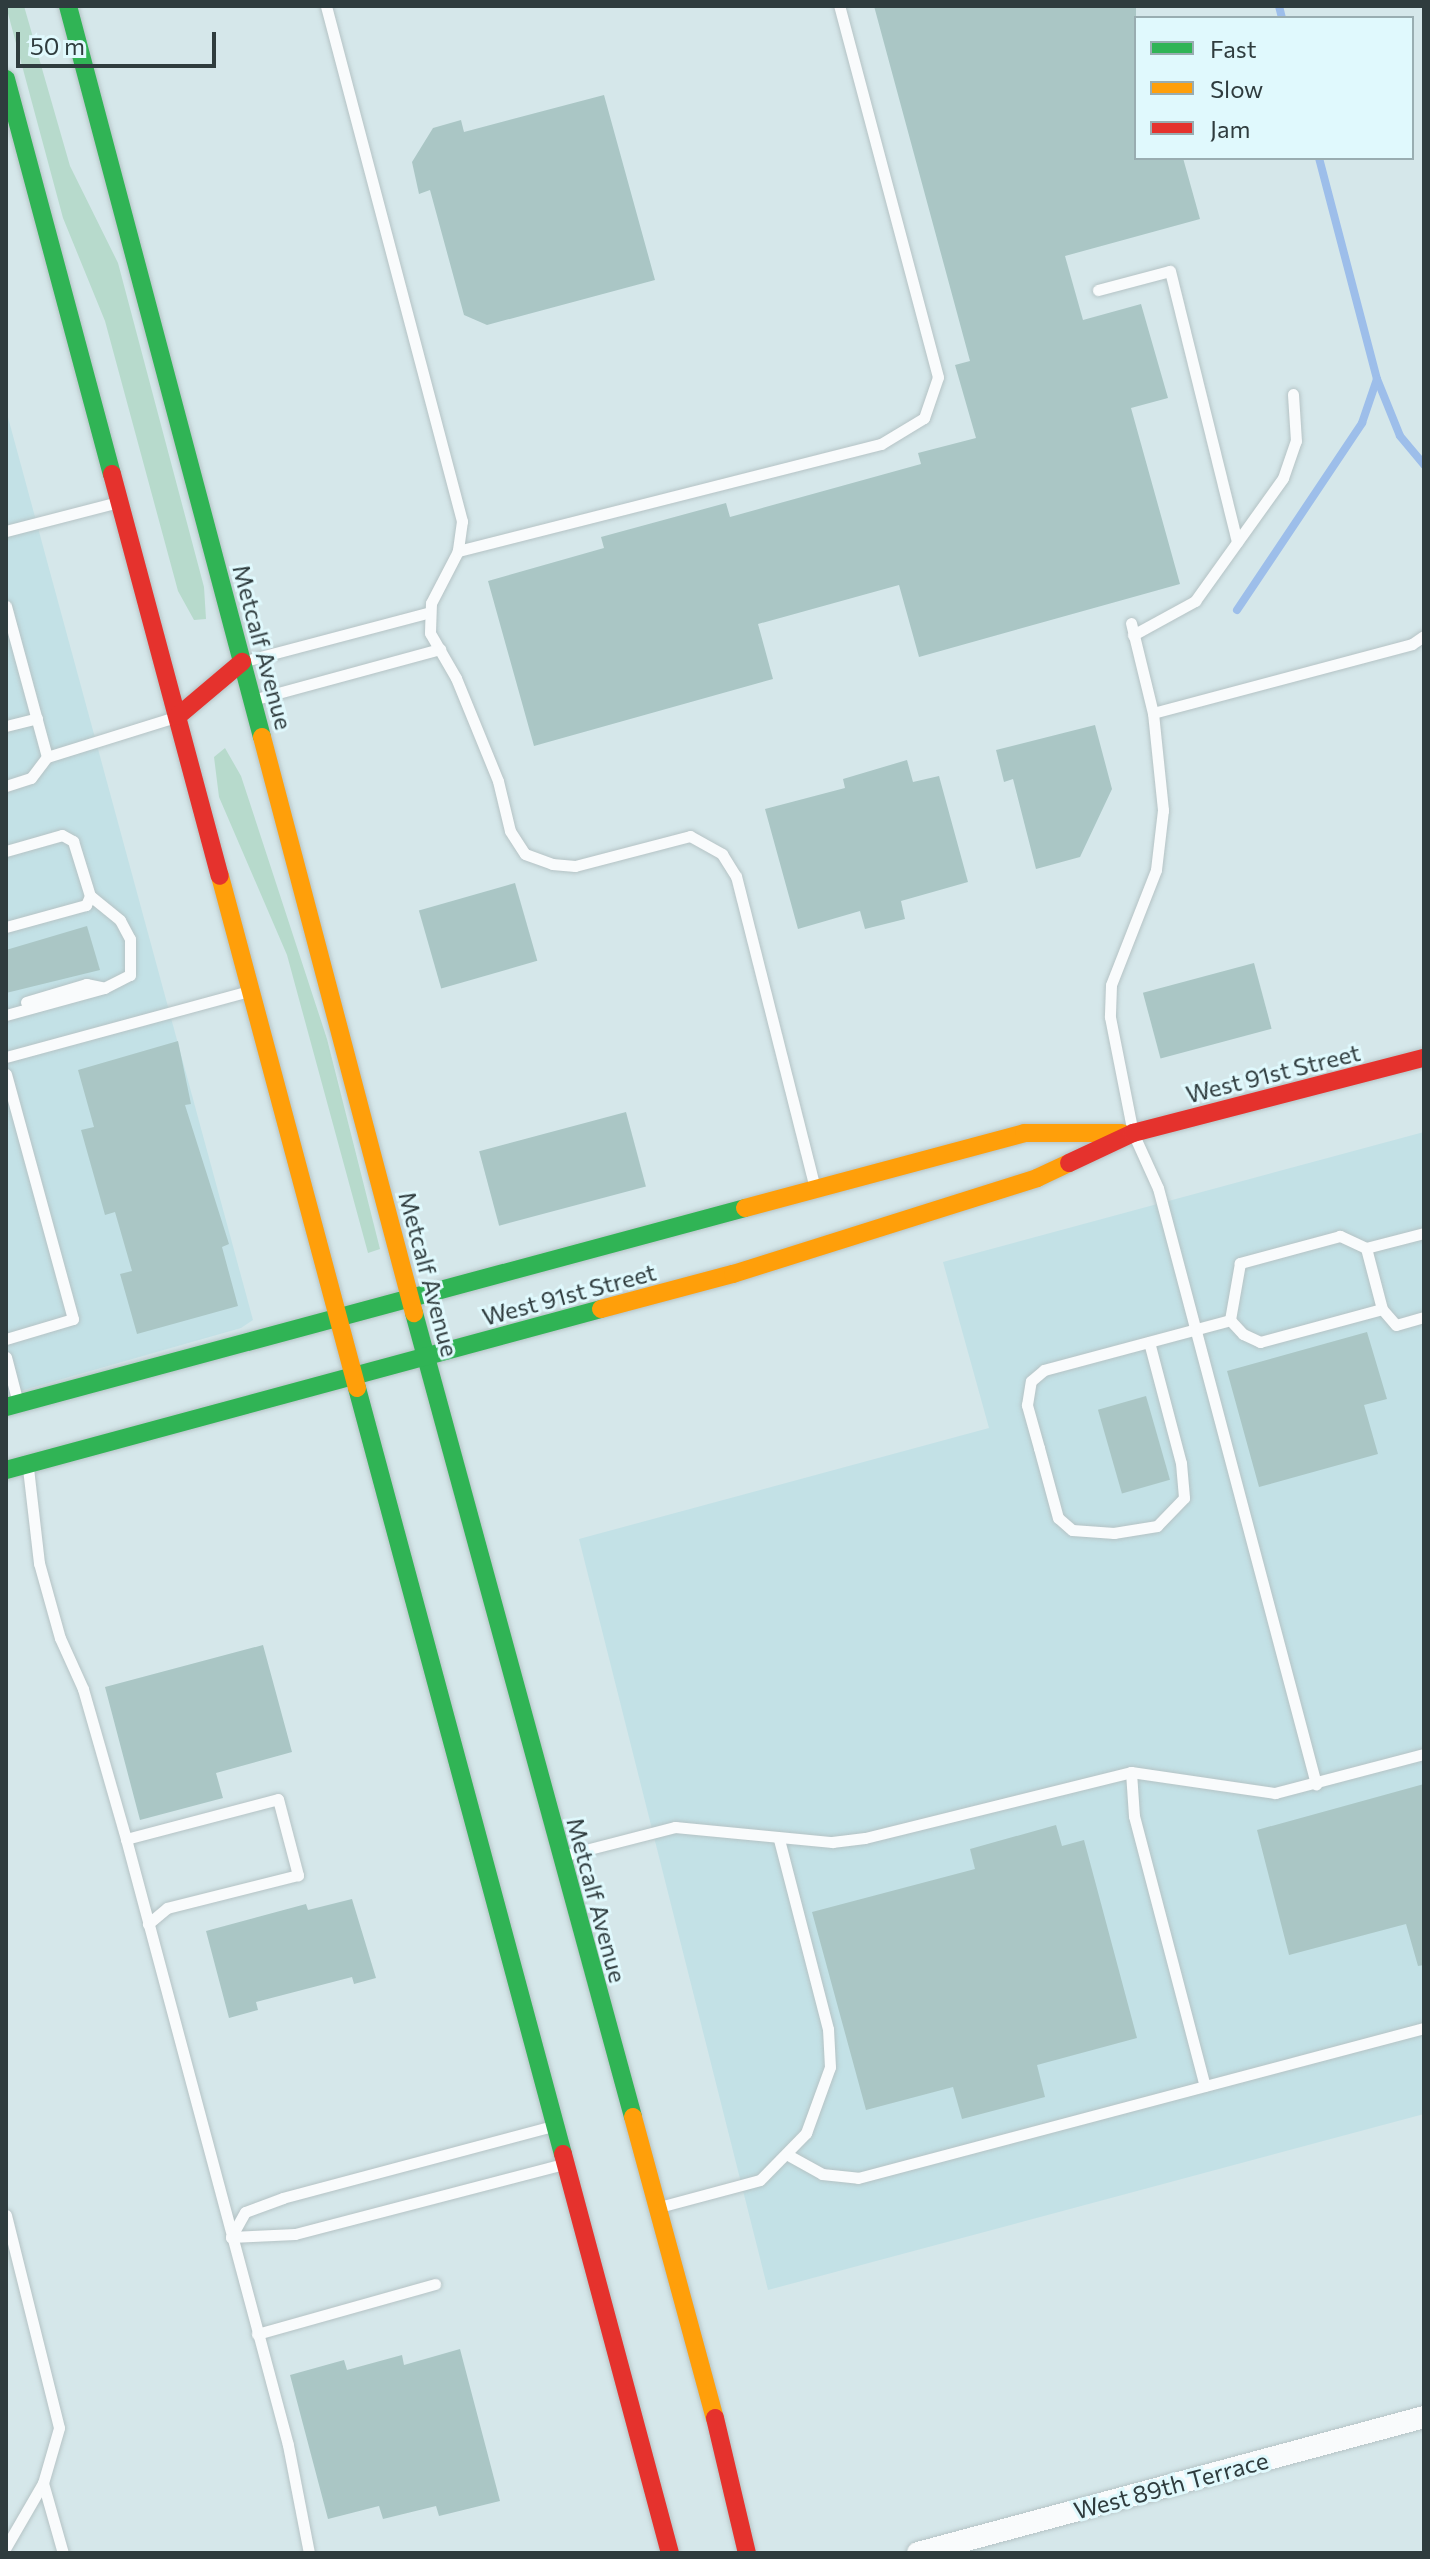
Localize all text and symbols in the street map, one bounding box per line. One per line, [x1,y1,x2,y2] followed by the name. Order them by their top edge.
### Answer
[20,16,220,66] scale bar
[1134,16,1414,160] legend
[30,31,85,60] text: 50 m
[1210,34,1257,63] text: Fast
[1210,74,1263,103] text: Slow
[1210,114,1250,143] text: Jam
[227,561,299,733] street label: Metcalf Avenue
[1183,1037,1363,1109] street label: West 91st Street
[393,1188,465,1360] street label: Metcalf Avenue
[479,1257,659,1331] street label: West 91st Street
[561,1814,633,1986] street label: Metcalf Avenue
[1071,2445,1271,2525] street label: West 89th Terrace

